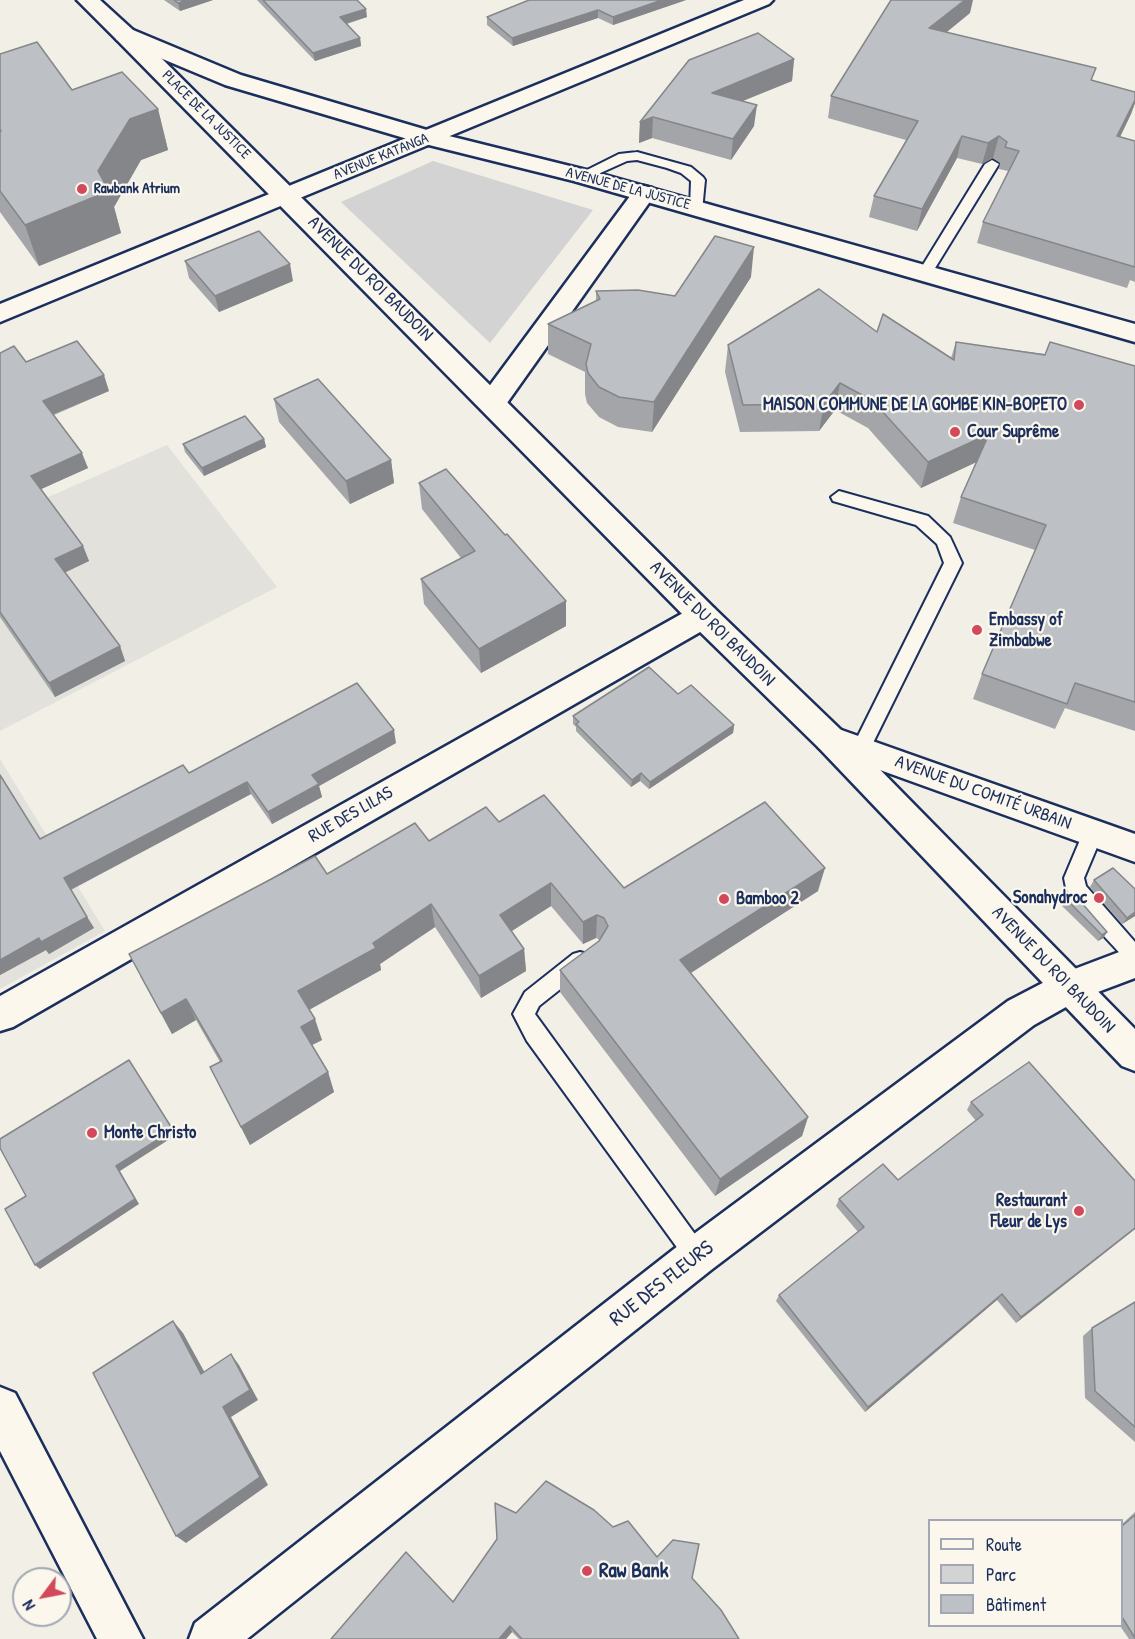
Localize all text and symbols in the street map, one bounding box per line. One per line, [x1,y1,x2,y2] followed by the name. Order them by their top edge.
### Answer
[158,67,254,163] street label: PLACE DE LA JUSTICE
[331,130,431,184] street label: AVENUE KATANGA
[564,164,692,214] street label: AVENUE DE LA JUSTICE
[94,180,180,198] place label: Rawbank Atrium
[75,182,89,196] marker: Rawbank Atrium
[303,212,437,346] street label: AVENUE DU ROI BAUDOIN
[763,394,1067,416] place label: MAISON COMMUNE DE LA GOMBE KIN-BOPETO
[1072,398,1086,412] marker: MAISON COMMUNE DE LA GOMBE KIN-BOPETO
[967,421,1059,443] place label: Cour Suprême
[948,425,962,439] marker: Cour Suprême
[645,557,779,691] street label: AVENUE DU ROI BAUDOIN
[989,609,1063,652] place label: Embassy of Zimbabwe
[970,623,984,637] marker: Embassy of Zimbabwe
[892,751,1074,835] street label: AVENUE DU COMITÉ URBAIN
[305,782,397,848] street label: RUE DES LILAS
[1013,887,1087,909] place label: Sonahydroc
[736,888,799,910] place label: Bamboo 2
[1092,891,1106,905] marker: Sonahydroc
[717,892,731,906] marker: Bamboo 2
[987,902,1119,1038] street label: AVENUE DU ROI BAUDOIN
[104,1122,196,1144] place label: Monte Christo
[85,1126,99,1140] marker: Monte Christo
[990,1190,1067,1232] place label: Restaurant Fleur de Lys
[1072,1204,1086,1218] marker: Restaurant Fleur de Lys
[605,1236,719,1332] street label: RUE DES FLEURS
[928,1519,1123,1627] legend
[986,1532,1022,1557] text: Route
[599,1558,668,1584] place label: Raw Bank
[986,1562,1016,1587] text: Parc
[580,1564,594,1578] marker: Raw Bank
[12,1567,72,1627] north arrow
[986,1592,1046,1617] text: Bâtiment
[17,1596,40,1615] text: N

